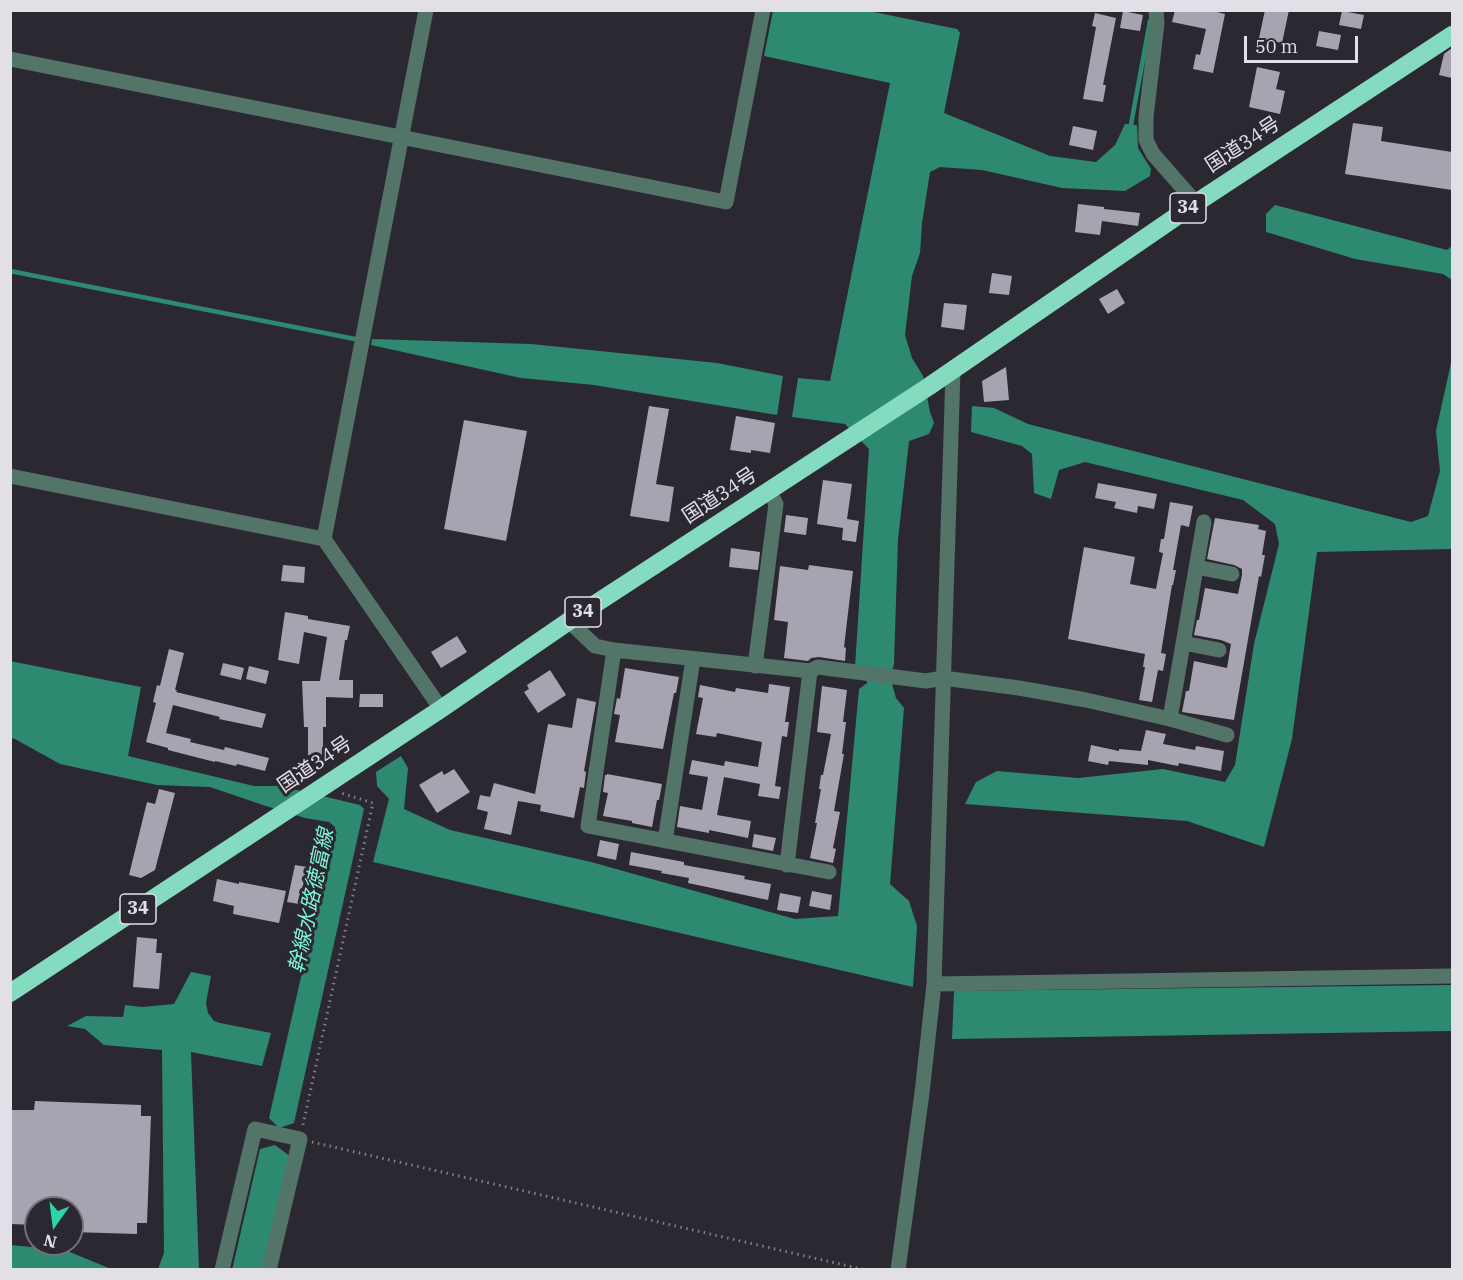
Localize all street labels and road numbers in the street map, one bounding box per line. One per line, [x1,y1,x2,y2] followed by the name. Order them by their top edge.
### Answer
[1201,112,1285,178] street label: 国道34号
[1170,193,1206,223] road number: 34
[678,463,762,529] street label: 国道34号
[565,597,601,627] road number: 34
[273,732,357,798] street label: 国道34号
[120,894,156,924] road number: 34

